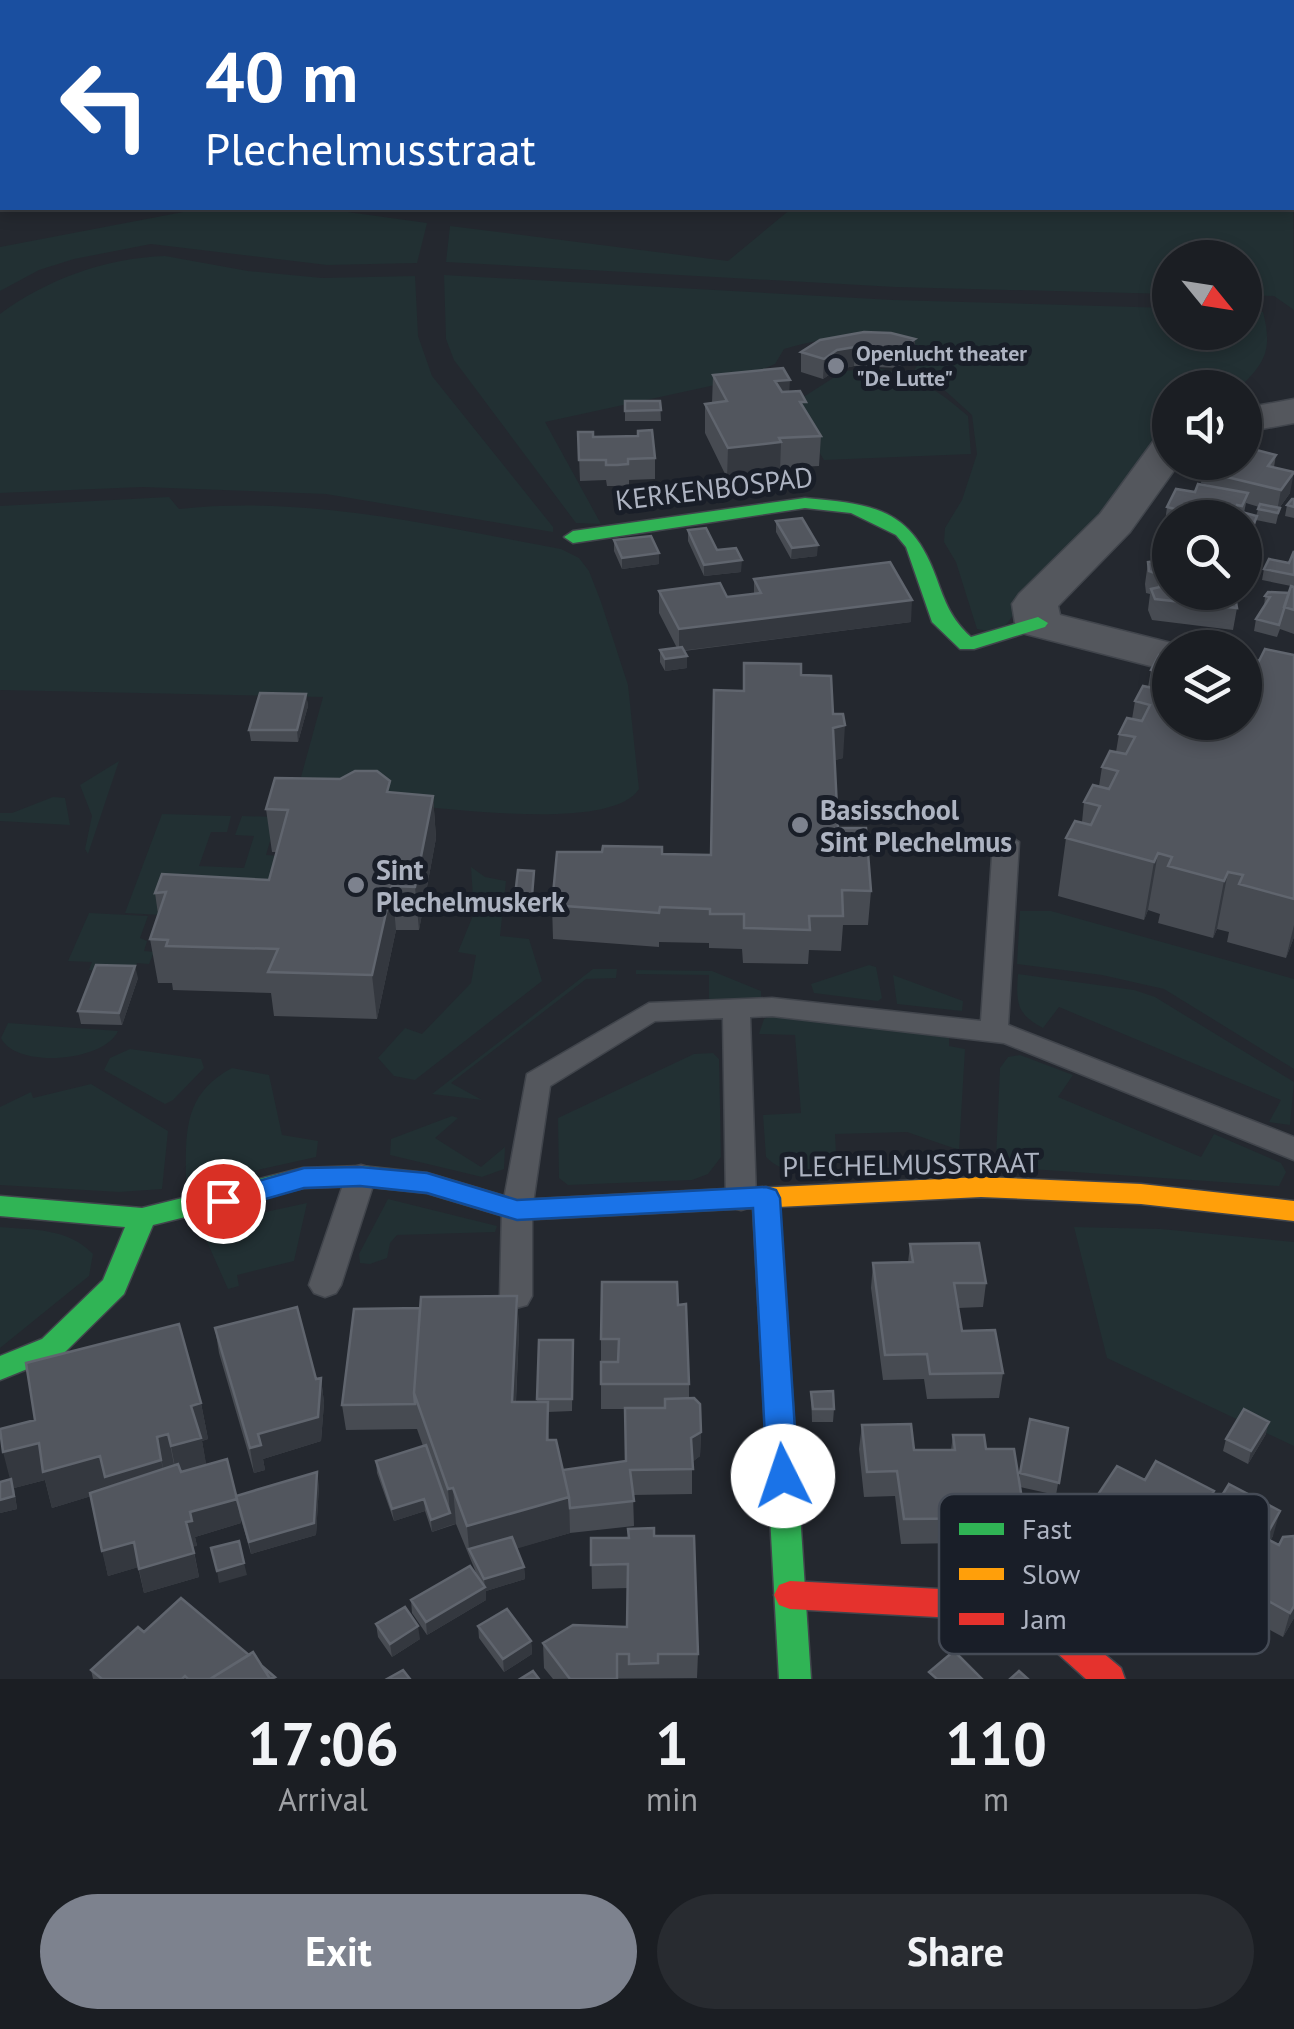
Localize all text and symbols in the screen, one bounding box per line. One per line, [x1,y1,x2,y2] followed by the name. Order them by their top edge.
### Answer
[205,31,358,121] text: 40 m
[40,40,170,170] icon: left
[205,119,536,177] text: Plechelmusstraat
[1152,240,1262,350] north arrow
[1152,240,1262,740] map controls
[856,339,1027,392] place label: Openlucht theater "De Lutte"
[825,355,847,377] marker: Openlucht theater "De Lutte"
[1152,370,1262,480] button: sound
[613,458,815,518] street label: KERKENBOSPAD
[1152,500,1262,610] button: search
[1152,630,1262,740] button: layers
[820,791,1012,860] place label: Basisschool Sint Plechelmus
[789,814,811,836] marker: Basisschool Sint Plechelmus
[376,851,565,920] place label: Sint Plechelmuskerk
[345,874,367,896] marker: Sint Plechelmuskerk
[782,1143,1040,1185] street label: PLECHELMUSSTRAAT
[181,1159,266,1244] pin
[196,1174,251,1229] icon: arrive
[731,1424,835,1528] position arrow
[939,1494,1269,1654] legend
[1022,1510,1072,1547] text: Fast
[1022,1555,1081,1592] text: Slow
[1021,1600,1067,1637] text: Jam
[247,1704,399,1782] text: 17:06
[655,1704,689,1782] text: 1
[945,1704,1047,1782] text: 110
[278,1778,368,1820] text: Arrival
[646,1778,698,1820] text: min
[983,1778,1009,1820] text: m
[40,1894,637,2009] button: Exit
[657,1894,1254,2009] button: Share

